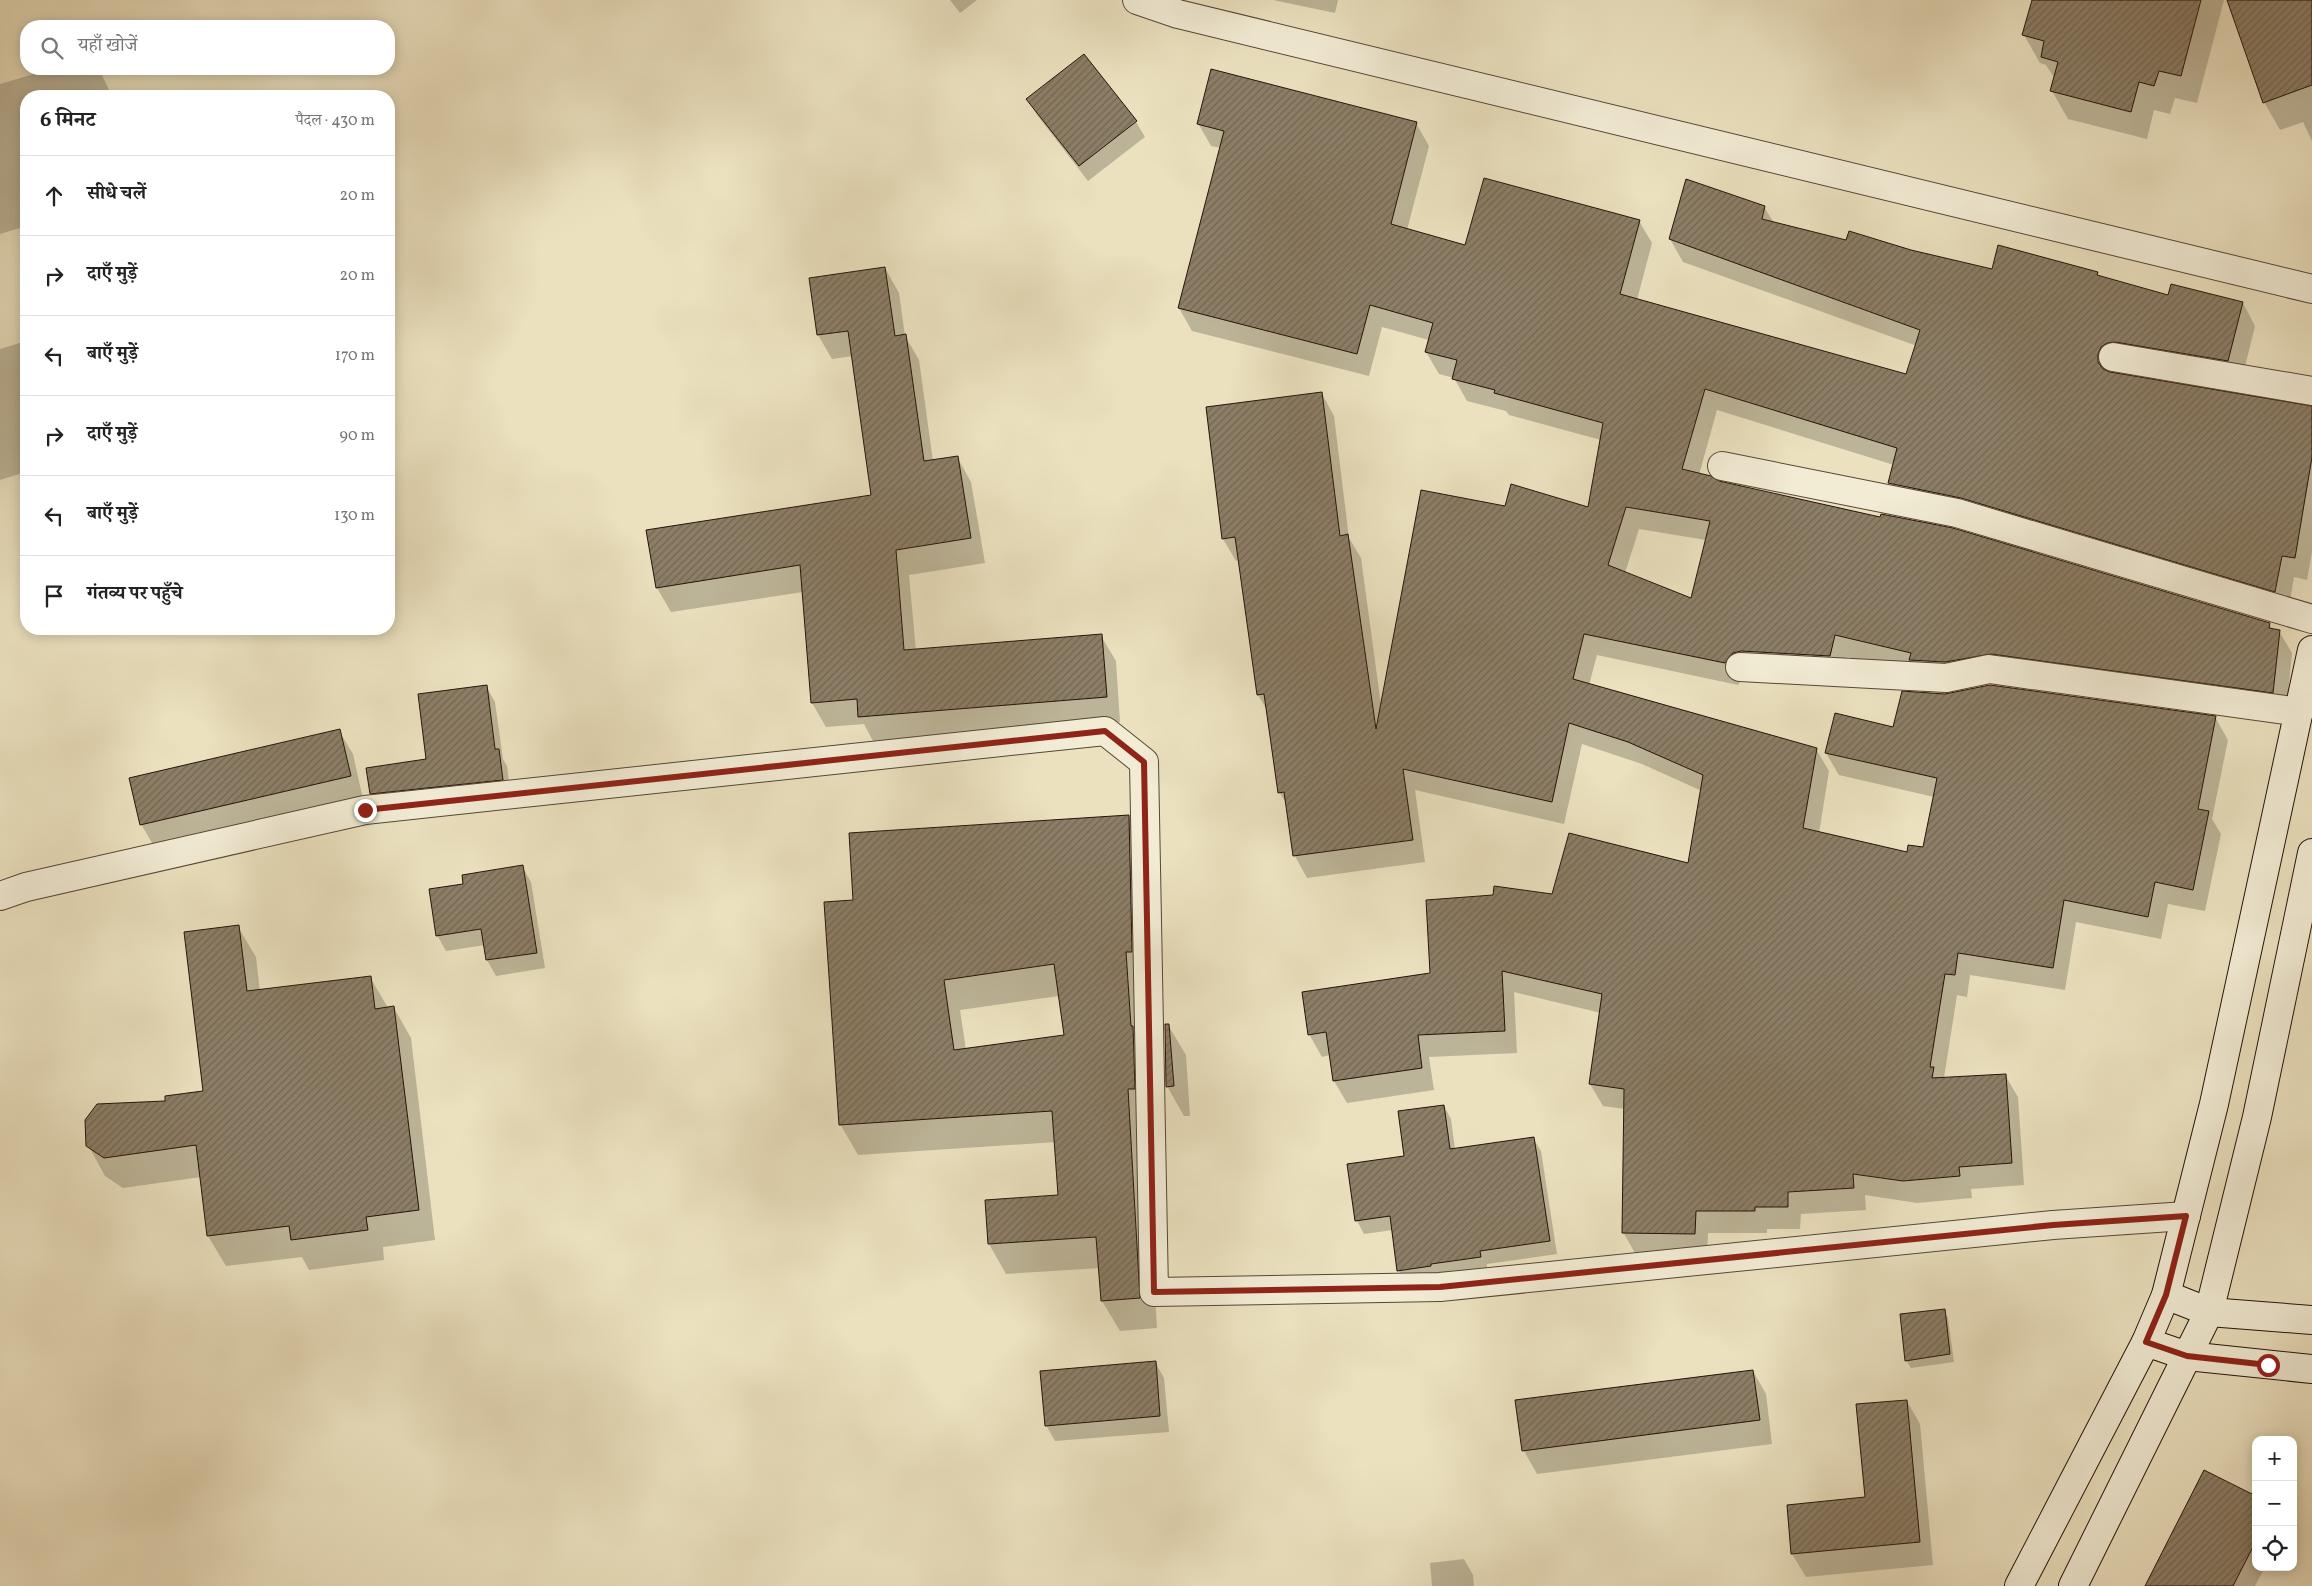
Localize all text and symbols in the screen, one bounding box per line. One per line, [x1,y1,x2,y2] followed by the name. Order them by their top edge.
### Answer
[20,20,395,75] search box
[78,33,137,59] text: यहाँ खोजें
[38,34,66,62] icon: search
[40,106,96,135] text: 6 मिनट
[296,110,375,132] text: पैदल · 430 m
[87,181,146,207] text: सीधे चलें
[40,182,68,210] icon: ahead
[340,185,375,207] text: 20 m
[87,261,137,287] text: दाएँ मुड़ें
[40,262,68,290] icon: right
[340,265,375,287] text: 20 m
[87,341,138,367] text: बाएँ मुड़ें
[40,342,68,370] icon: left
[335,345,375,367] text: 170 m
[87,421,137,447] text: दाएँ मुड़ें
[40,422,68,450] icon: right
[339,425,375,447] text: 90 m
[87,501,138,527] text: बाएँ मुड़ें
[40,502,68,530] icon: left
[334,505,375,527] text: 130 m
[87,581,182,607] text: गंतव्य पर पहुँचे
[40,582,68,610] icon: arrive
[354,799,377,822] route end
[2257,1354,2280,1377] route start
[2252,1436,2297,1571] map controls
[2252,1436,2297,1481] button: +
[2252,1481,2297,1526] button: −
[2252,1526,2297,1571] button: locate

